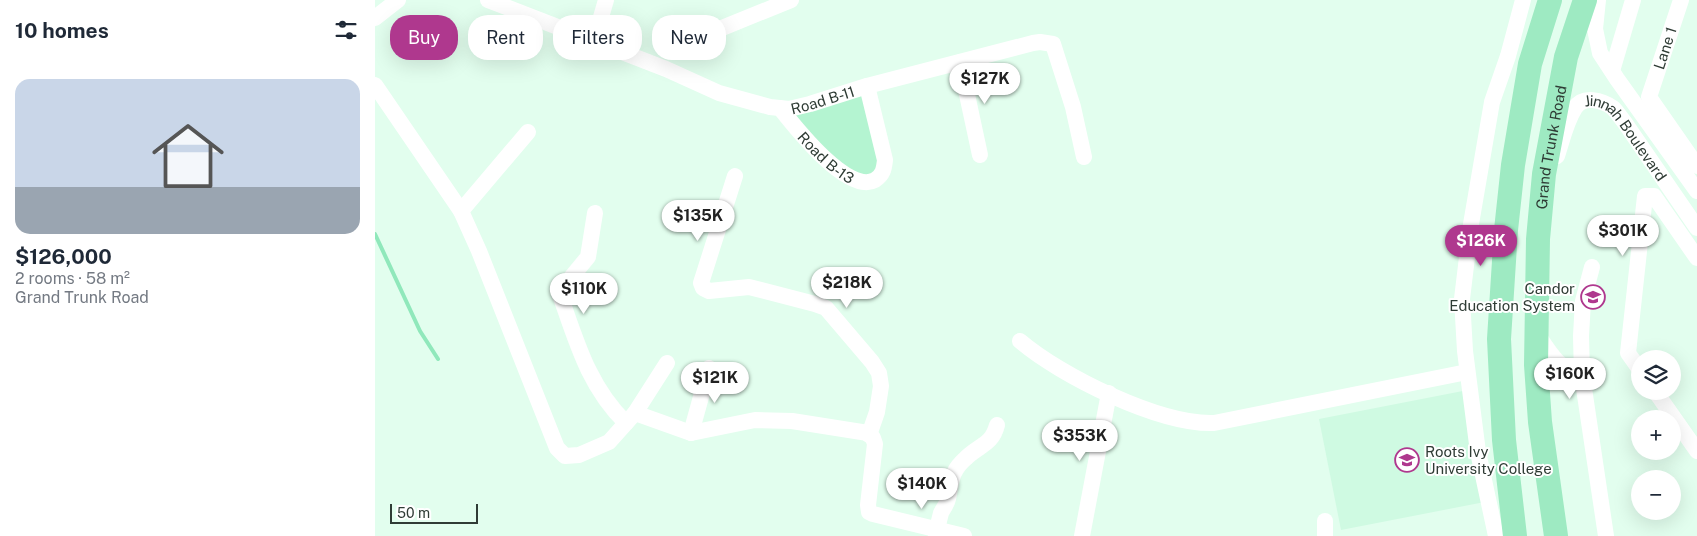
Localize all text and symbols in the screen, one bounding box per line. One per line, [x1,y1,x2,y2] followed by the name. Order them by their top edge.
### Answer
[390,15,458,60] chip: Buy
[468,15,543,60] chip: Rent
[553,15,642,60] chip: Filters
[652,15,726,60] chip: New
[332,16,360,44] icon: filters
[15,18,109,43] text: 10 homes
[1650,25,1680,71] street label: Lane 1
[950,62,1020,105] pin: $127K
[960,69,1010,88] text: $127K
[789,82,857,117] street label: Road B-11
[1532,84,1569,210] street label: Grand Trunk Road
[1583,91,1670,184] street label: Jinnah Boulevard
[143,111,233,201] icon: home
[795,128,857,186] street label: Road B-13
[663,200,733,242] pin: $135K
[673,206,723,225] text: $135K
[1588,214,1658,257] pin: $301K
[1598,221,1648,240] text: $301K
[1446,224,1516,267] pin: $126K
[1456,231,1506,250] text: $126K
[15,244,112,269] text: $126,000
[812,266,882,309] pin: $218K
[15,269,130,288] text: 2 rooms · 58 m²
[549,272,619,315] pin: $110K
[822,273,872,292] text: $218K
[561,279,607,298] text: $110K
[1449,280,1575,314] place label: Candor Education System
[1580,284,1606,310] school or university icon: Candor Education System
[15,288,149,307] text: Grand Trunk Road
[1631,350,1681,520] map controls
[1631,350,1681,400] button: layers
[1535,358,1605,400] pin: $160K
[680,362,750,404] pin: $121K
[1545,364,1595,383] text: $160K
[692,368,738,387] text: $121K
[1631,410,1681,460] button: +
[1045,420,1115,462] pin: $353K
[1053,426,1107,445] text: $353K
[1425,443,1552,477] place label: Roots Ivy University College
[1394,447,1420,473] school or university icon: Roots Ivy University College
[887,468,957,510] pin: $140K
[1631,470,1681,520] button: −
[897,474,947,493] text: $140K
[390,501,477,524] scale bar
[397,505,430,521] text: 50 m

